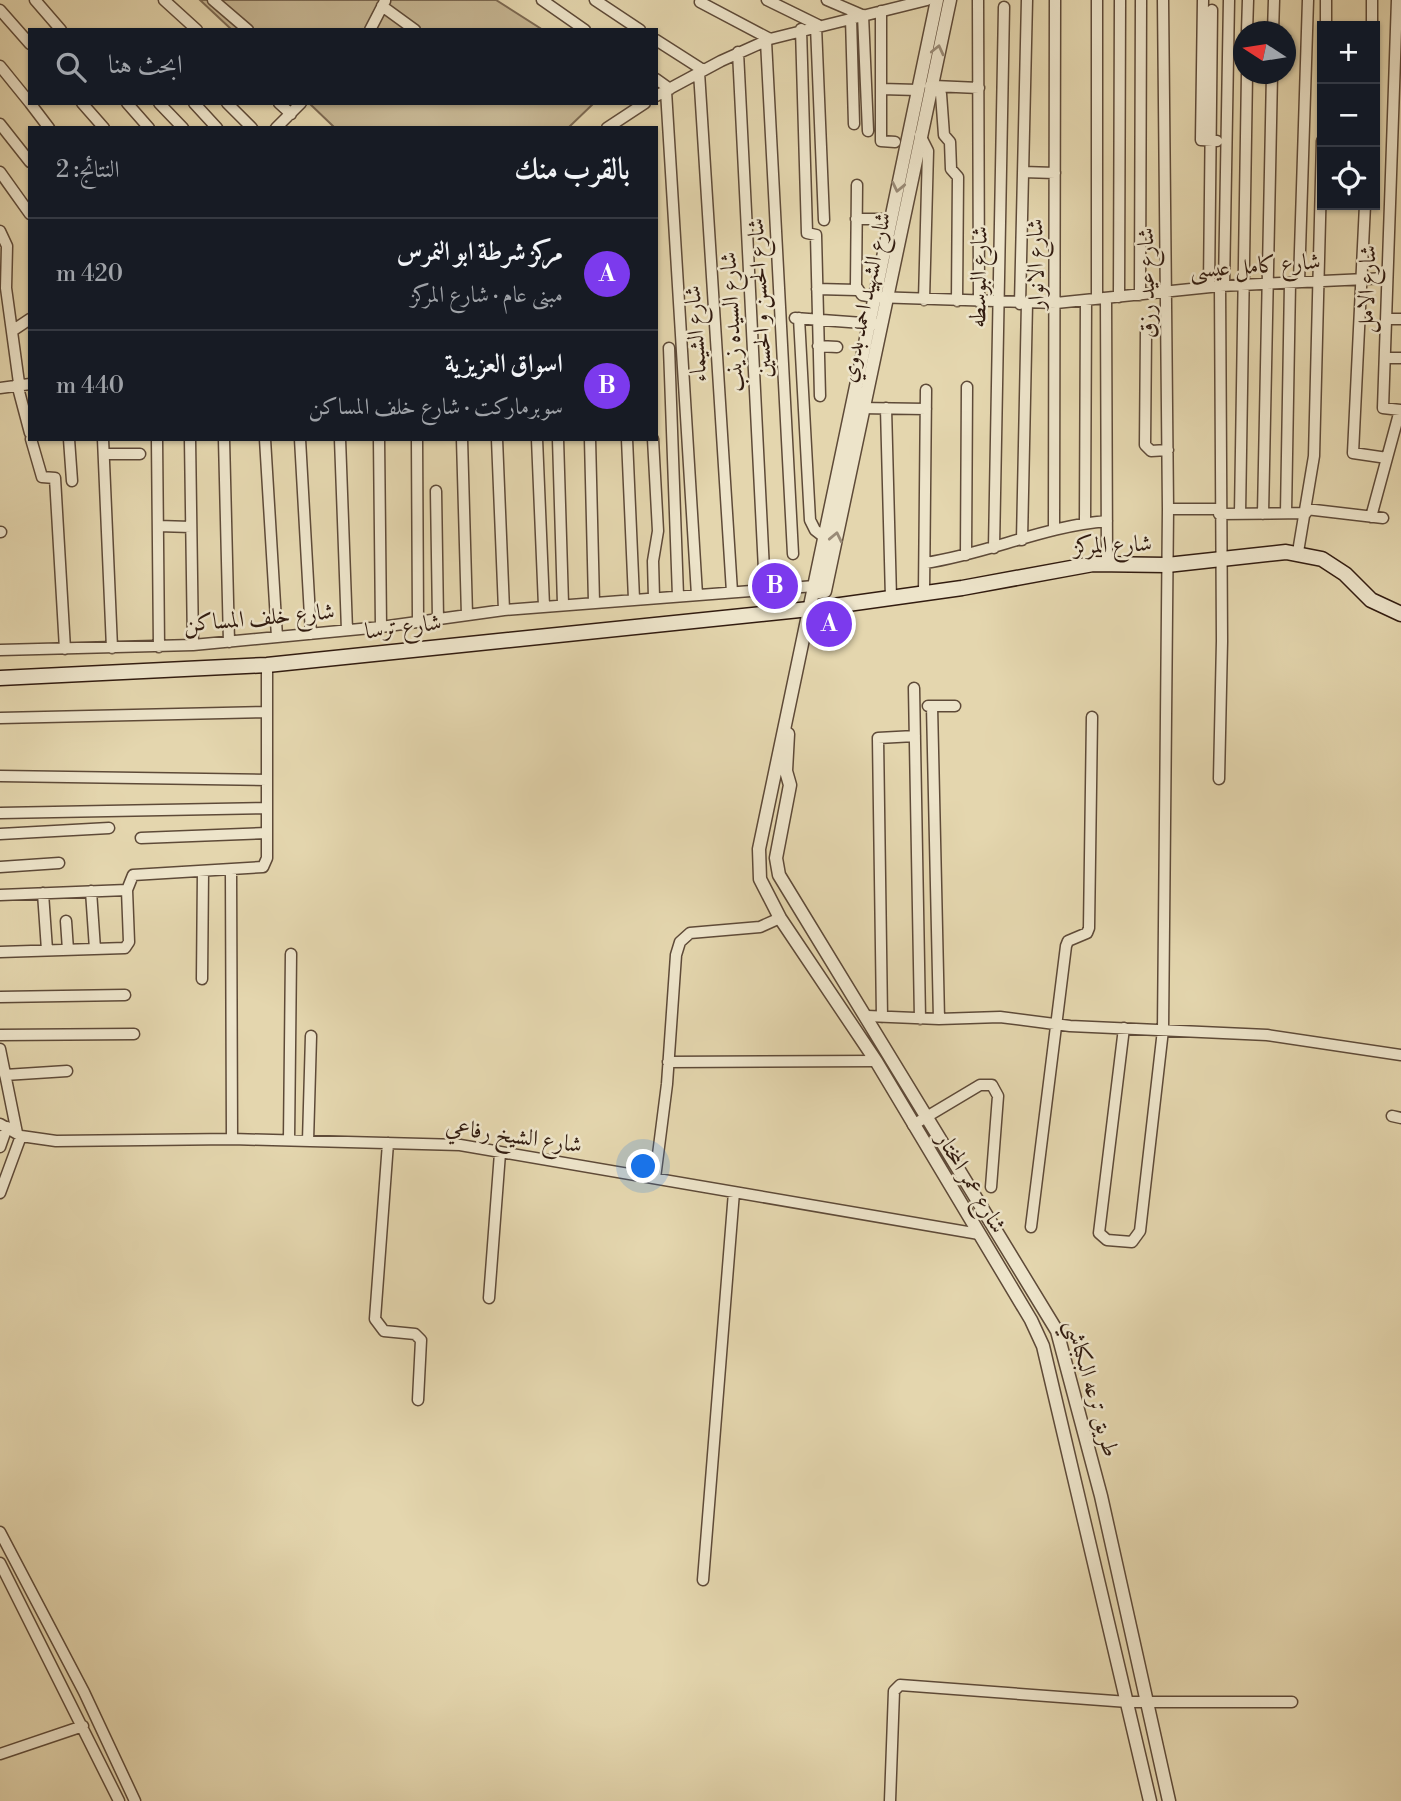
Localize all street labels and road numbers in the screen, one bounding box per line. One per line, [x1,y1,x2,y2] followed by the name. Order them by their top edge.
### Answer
[834,210,903,386] street label: شارع الشهيد احمد بدوي
[742,217,783,379] street label: شارع الحسن و الحسين
[1021,218,1056,312] street label: شارع الانوار
[964,226,999,328] street label: شارع البوسطه
[1132,227,1167,339] street label: شارع عيد رزق
[1351,244,1388,334] street label: شارع الامل
[1189,247,1322,290] street label: شارع كامل عيسى
[714,251,755,393] street label: شارع السيده زينب
[679,284,718,383] street label: شارع الشيماء
[1071,530,1153,565] street label: شارع المركز
[182,597,336,644] street label: شارع خلف المساكن
[363,608,444,651] street label: شارع ترسا
[443,1113,584,1165] street label: شارع الشيخ رفاعي
[925,1125,1012,1241] street label: شارع عمر المختار
[1052,1316,1125,1462] street label: طريق ترعه البكباشي

